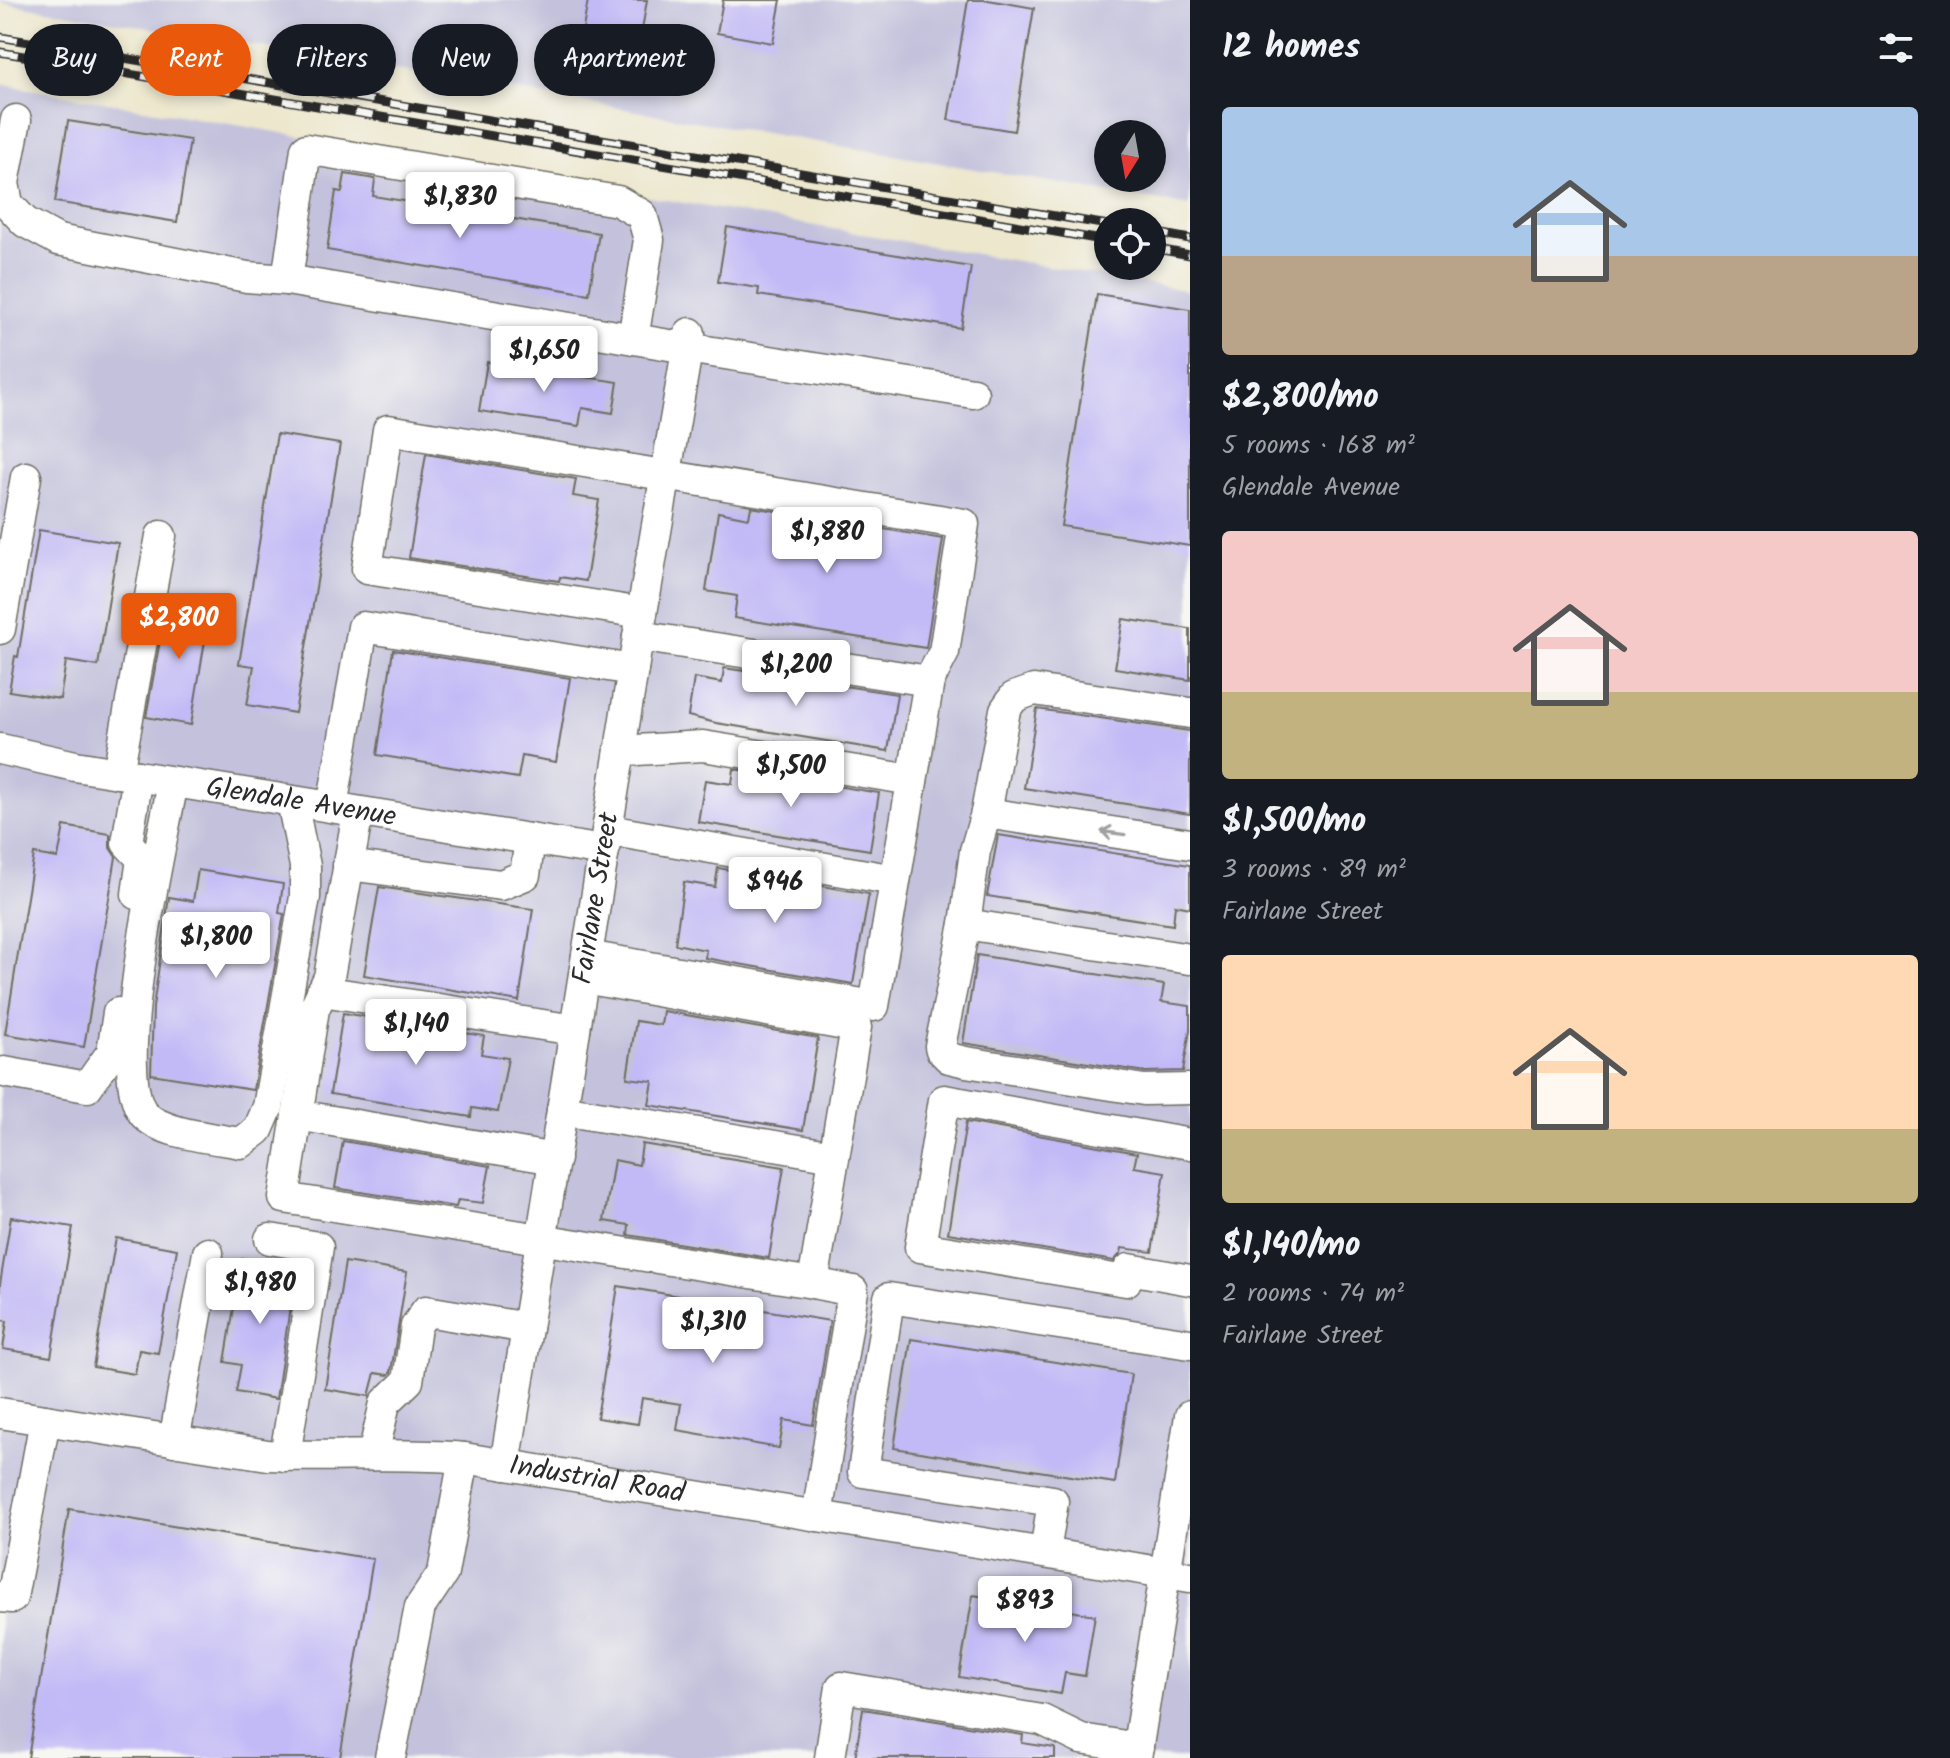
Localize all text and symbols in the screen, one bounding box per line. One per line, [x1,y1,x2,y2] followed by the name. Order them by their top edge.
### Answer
[1222,21,1360,75] text: 12 homes
[24,24,124,96] chip: Buy
[140,24,251,96] chip: Rent
[267,24,396,96] chip: Filters
[412,24,518,96] chip: New
[534,24,715,96] chip: Apartment
[1874,26,1918,70] icon: filters
[1094,120,1166,192] north arrow
[1094,120,1166,280] map controls
[1498,159,1642,303] icon: home
[395,172,525,240] pin: $1,830
[424,177,496,219] text: $1,830
[1094,208,1166,280] button: locate
[479,326,609,394] pin: $1,650
[509,331,579,373] text: $1,650
[1222,371,1379,425] text: $2,800/mo
[1222,425,1415,467] text: 5 rooms · 168 m²
[1222,467,1400,509] text: Glendale Avenue
[762,507,892,575] pin: $1,880
[790,512,864,554] text: $1,880
[1498,583,1642,727] icon: home
[114,593,244,661] pin: $2,800
[139,598,219,640] text: $2,800
[731,640,861,708] pin: $1,200
[760,645,832,687] text: $1,200
[726,741,856,809] pin: $1,500
[756,746,826,788] text: $1,500
[203,765,400,840] street label: Glendale Avenue
[1222,795,1366,849] text: $1,500/mo
[560,808,632,988] street label: Fairlane Street
[1101,825,1126,840] one-way arrow
[1222,849,1406,891] text: 3 rooms · 89 m²
[728,857,822,925] pin: $946
[747,862,803,904] text: $946
[1222,891,1383,933] text: Fairlane Street
[151,912,281,980] pin: $1,800
[180,917,252,959] text: $1,800
[351,999,481,1067] pin: $1,140
[383,1004,449,1046] text: $1,140
[1498,1007,1642,1151] icon: home
[1222,1219,1360,1273] text: $1,140/mo
[195,1258,325,1326] pin: $1,980
[224,1263,296,1305] text: $1,980
[1222,1273,1404,1315] text: 2 rooms · 74 m²
[648,1297,778,1365] pin: $1,310
[680,1302,746,1344] text: $1,310
[1222,1315,1383,1357] text: Fairlane Street
[506,1443,689,1516] street label: Industrial Road
[978,1576,1072,1644] pin: $893
[996,1581,1054,1623] text: $893

